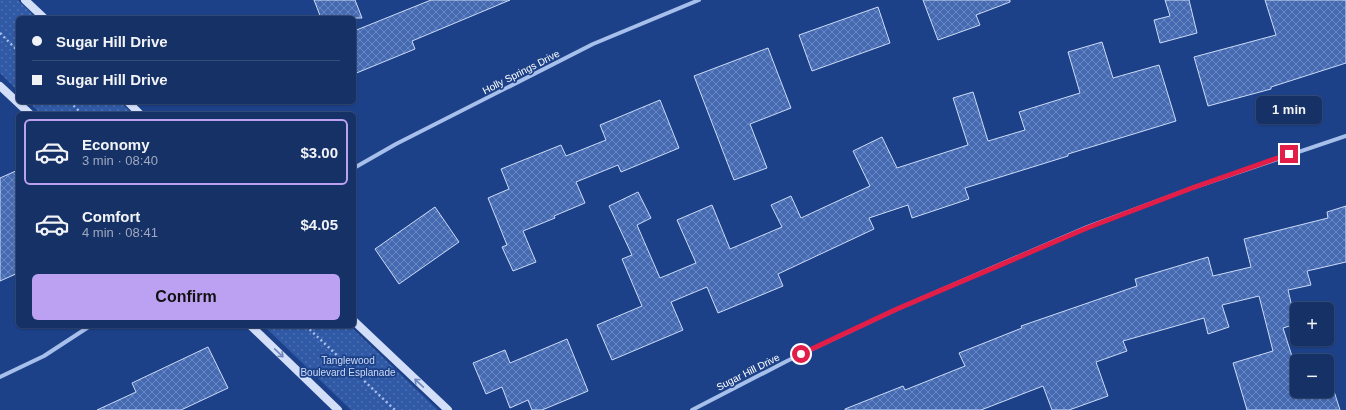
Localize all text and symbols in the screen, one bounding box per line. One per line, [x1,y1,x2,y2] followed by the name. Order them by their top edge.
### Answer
[56,33,168,50] text: Sugar Hill Drive
[481,48,562,96] street label: Holly Springs Drive
[56,71,168,88] text: Sugar Hill Drive
[1256,96,1322,124] callout: 1 min
[1272,102,1306,117] text: 1 min
[34,134,70,170] icon: car
[82,136,150,153] text: Economy
[300,144,338,161] text: $3.00
[1280,145,1298,163] route end
[82,153,158,168] text: 3 min · 08:40
[34,206,70,242] icon: car
[82,208,140,225] text: Comfort
[300,216,338,233] text: $4.05
[82,225,158,240] text: 4 min · 08:41
[32,274,340,320] button: Confirm
[1290,302,1334,398] map controls
[1290,302,1334,346] button: +
[792,345,810,363] route start
[274,348,284,358] one-way arrow
[715,351,782,393] street label: Sugar Hill Drive
[1290,354,1334,398] button: −
[300,355,396,378] park label: Tanglewood Boulevard Esplanade
[415,379,425,388] one-way arrow

